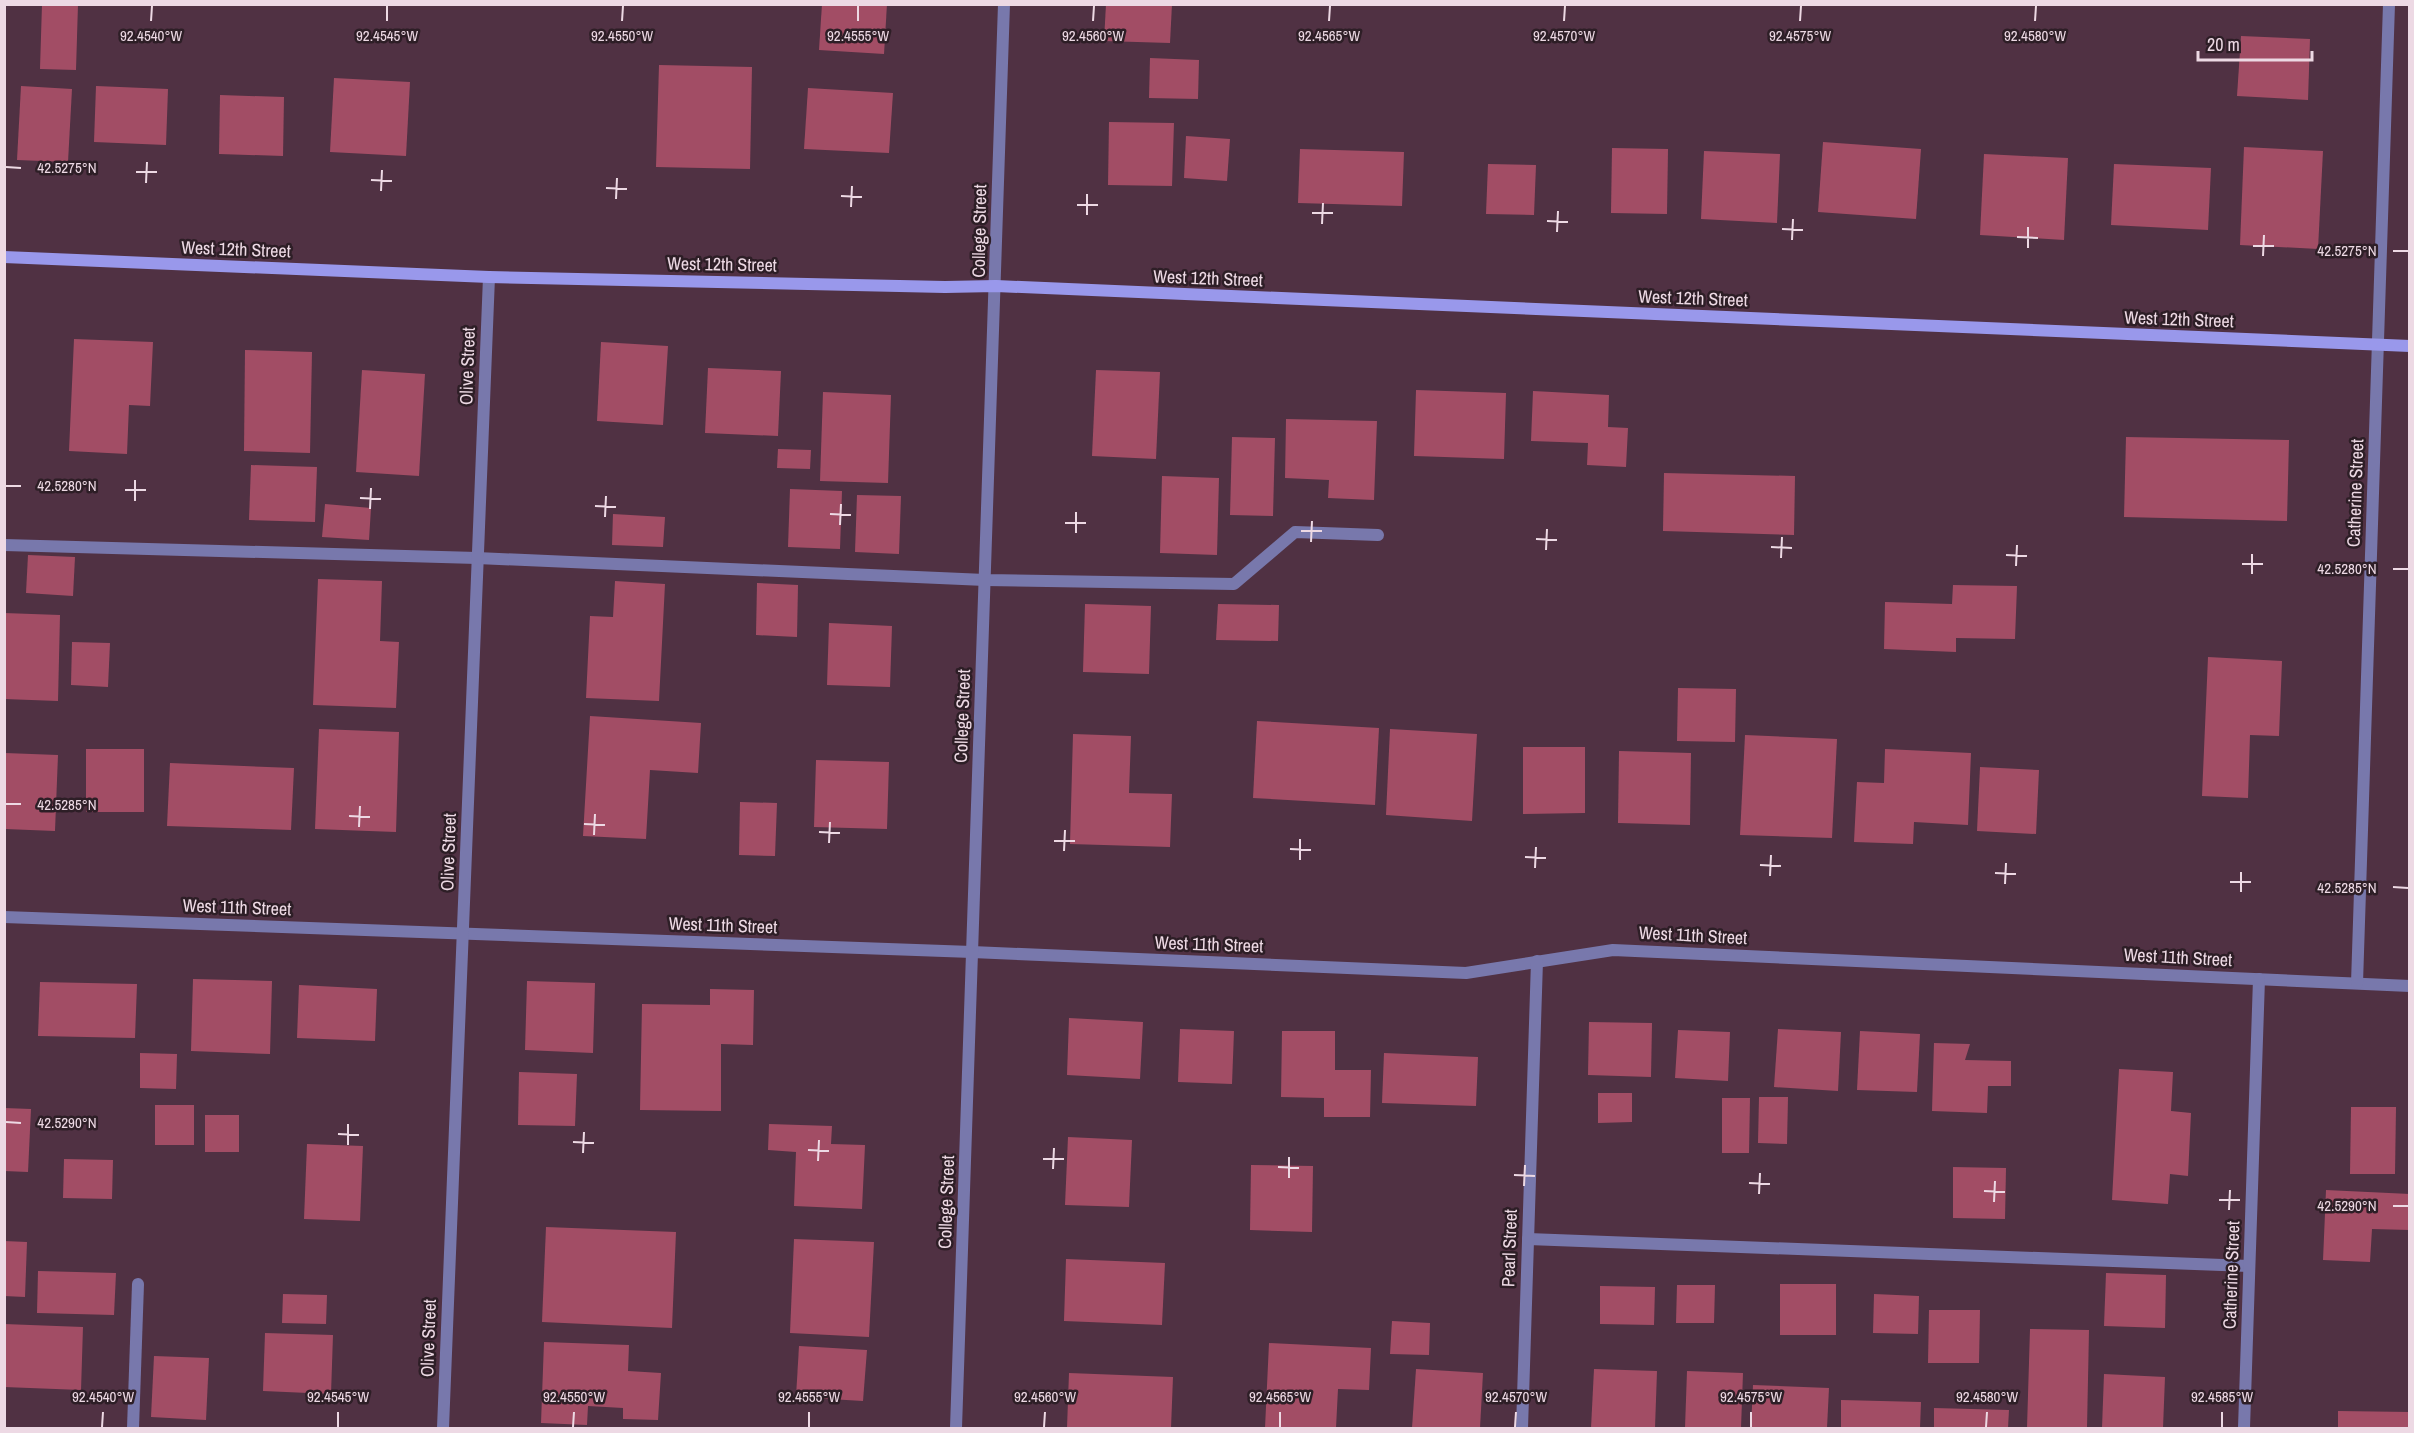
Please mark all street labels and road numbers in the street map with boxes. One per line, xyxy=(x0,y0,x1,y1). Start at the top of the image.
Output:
street label: College Street xyxy=(966,184,992,278)
street label: West 12th Street xyxy=(181,235,291,263)
street label: West 12th Street xyxy=(667,251,777,277)
street label: West 12th Street xyxy=(1153,264,1263,292)
street label: West 12th Street xyxy=(1638,284,1748,312)
street label: West 12th Street xyxy=(2124,305,2234,333)
street label: Olive Street xyxy=(453,327,481,405)
street label: Catherine Street xyxy=(2341,438,2369,548)
street label: College Street xyxy=(948,669,976,763)
street label: Olive Street xyxy=(434,813,462,891)
street label: West 11th Street xyxy=(182,893,292,921)
street label: West 11th Street xyxy=(668,911,778,939)
street label: West 11th Street xyxy=(1638,920,1748,950)
street label: West 11th Street xyxy=(1154,930,1264,958)
street label: West 11th Street xyxy=(2123,942,2233,972)
street label: College Street xyxy=(932,1155,960,1249)
street label: Pearl Street xyxy=(1495,1209,1523,1287)
street label: Catherine Street xyxy=(2217,1220,2245,1330)
street label: Olive Street xyxy=(414,1299,442,1377)

